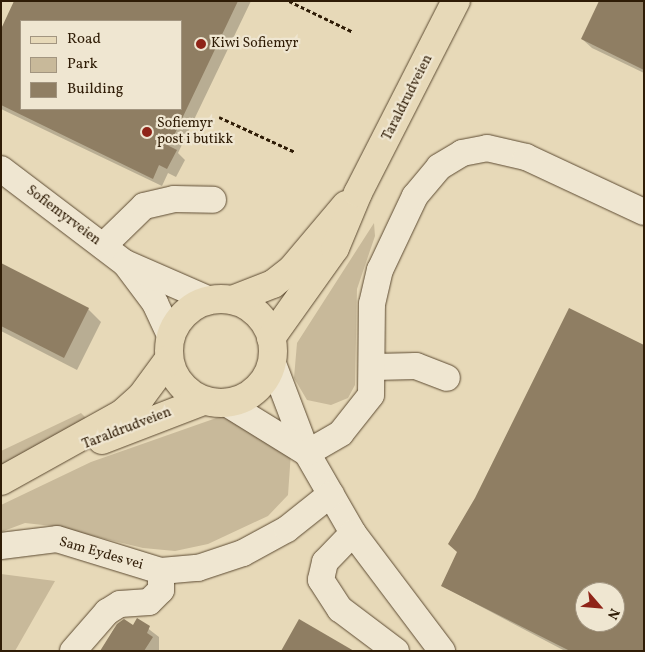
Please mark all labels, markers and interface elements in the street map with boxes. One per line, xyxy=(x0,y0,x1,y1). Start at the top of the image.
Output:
legend xyxy=(20,20,182,110)
text: Road xyxy=(67,29,101,50)
place label: Kiwi Sofiemyr xyxy=(211,36,298,52)
marker: Kiwi Sofiemyr xyxy=(195,38,207,50)
street label: Taraldrudveien xyxy=(379,52,437,144)
text: Park xyxy=(67,54,98,75)
text: Building xyxy=(67,79,123,100)
place label: Sofiemyr post i butikk xyxy=(157,116,233,148)
marker: Sofiemyr post i butikk xyxy=(141,126,153,138)
street label: Sofiemyrveien xyxy=(22,183,104,249)
street label: Taraldrudveien xyxy=(80,404,174,454)
street label: Sam Eydes vei xyxy=(57,534,145,574)
north arrow xyxy=(575,582,625,632)
text: N xyxy=(602,605,624,622)

